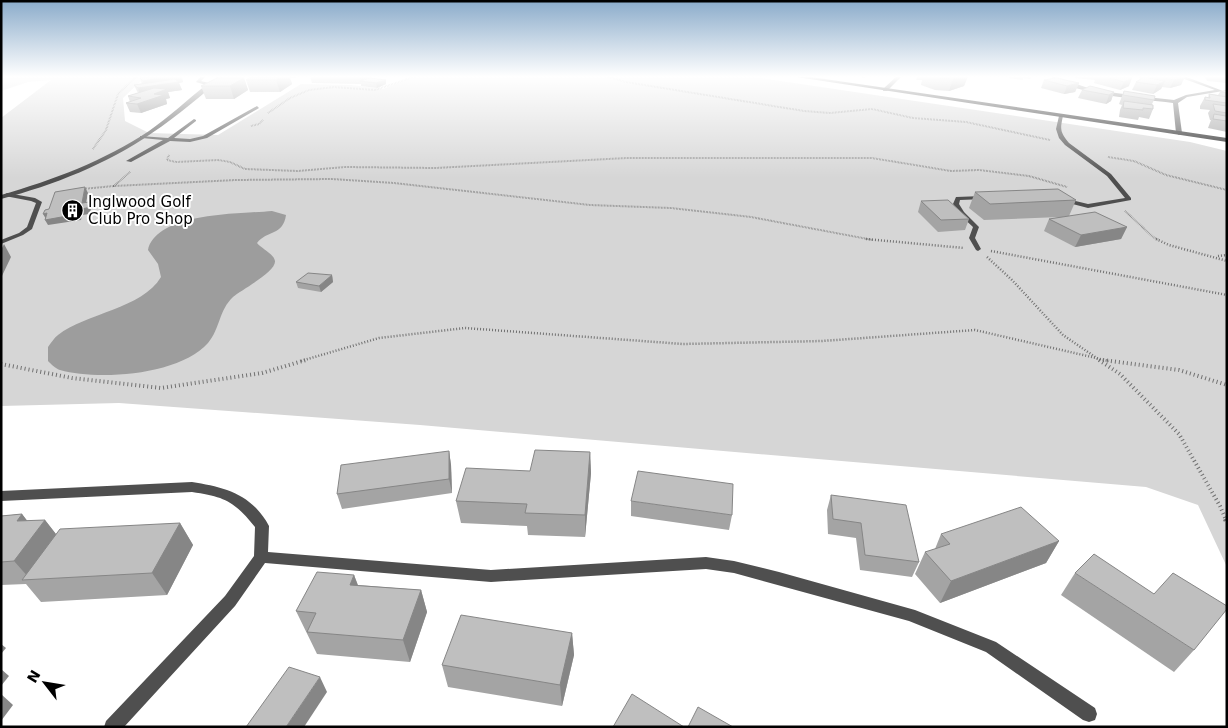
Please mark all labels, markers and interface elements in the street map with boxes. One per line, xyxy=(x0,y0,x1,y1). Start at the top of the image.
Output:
place label: Inglwood Golf Club Pro Shop xyxy=(88,193,193,228)
building icon: Inglwood Golf Club Pro Shop xyxy=(60,199,84,223)
north arrow xyxy=(20,658,70,708)
text: N xyxy=(24,667,44,685)

